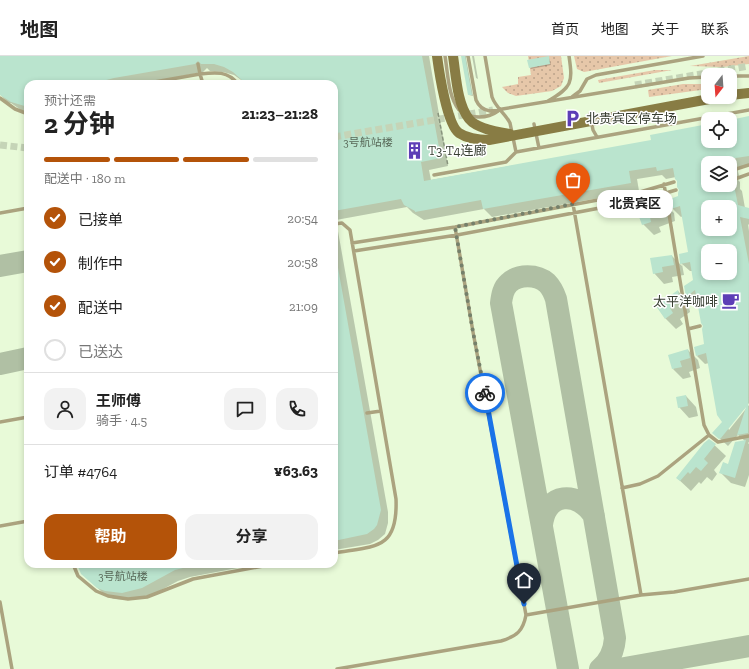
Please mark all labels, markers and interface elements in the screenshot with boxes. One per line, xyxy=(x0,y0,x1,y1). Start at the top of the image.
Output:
text: 地图 xyxy=(20,18,58,41)
text: 首页 xyxy=(551,21,579,38)
text: 地图 xyxy=(601,21,629,38)
text: 关于 xyxy=(651,21,679,38)
text: 联系 xyxy=(701,21,729,38)
north arrow xyxy=(701,68,737,104)
map controls xyxy=(701,68,737,280)
text: 预计还需 xyxy=(44,93,96,108)
text: 21:23–21:28 xyxy=(241,105,318,123)
text: 2 分钟 xyxy=(44,108,115,140)
parking icon: 北贵宾区停车场 xyxy=(563,108,583,128)
place label: 北贵宾区停车场 xyxy=(586,111,677,126)
button: locate xyxy=(701,112,737,148)
house number: 3号航站楼 xyxy=(343,136,393,149)
building icon: T3-T4连廊 xyxy=(405,140,425,160)
place label: T3-T4连廊 xyxy=(428,143,486,158)
button: layers xyxy=(701,156,737,192)
pin xyxy=(556,163,590,204)
icon: bag xyxy=(562,169,584,191)
text: 配送中 · 180 m xyxy=(44,171,125,186)
callout: 北贵宾区 xyxy=(597,190,673,218)
text: 北贵宾区 xyxy=(609,196,661,211)
button: + xyxy=(701,200,737,236)
icon: check xyxy=(44,207,66,229)
text: 已接单 xyxy=(78,211,123,229)
text: 20:54 xyxy=(287,211,318,226)
button: − xyxy=(701,244,737,280)
icon: check xyxy=(44,251,66,273)
text: 制作中 xyxy=(78,255,123,273)
text: 20:58 xyxy=(287,255,318,270)
cafe icon: 太平洋咖啡 xyxy=(721,291,741,311)
place label: 太平洋咖啡 xyxy=(653,294,718,309)
icon: check xyxy=(44,295,66,317)
text: 配送中 xyxy=(78,299,123,317)
text: 21:09 xyxy=(289,299,318,314)
text: 已送达 xyxy=(78,343,123,361)
courier xyxy=(465,373,505,413)
icon: bike xyxy=(474,382,496,404)
button: person xyxy=(44,388,86,430)
button: chat xyxy=(224,388,266,430)
button: phone xyxy=(276,388,318,430)
text: 王师傅 xyxy=(96,392,141,410)
text: 骑手 · 4.5 xyxy=(96,413,147,428)
text: ¥63.63 xyxy=(274,462,318,480)
text: 订单 #4764 xyxy=(44,463,117,481)
button: 帮助 xyxy=(44,514,177,560)
button: 分享 xyxy=(185,514,318,560)
pin xyxy=(507,563,541,604)
icon: home xyxy=(513,569,535,591)
house number: 3号航站楼 xyxy=(98,570,148,583)

